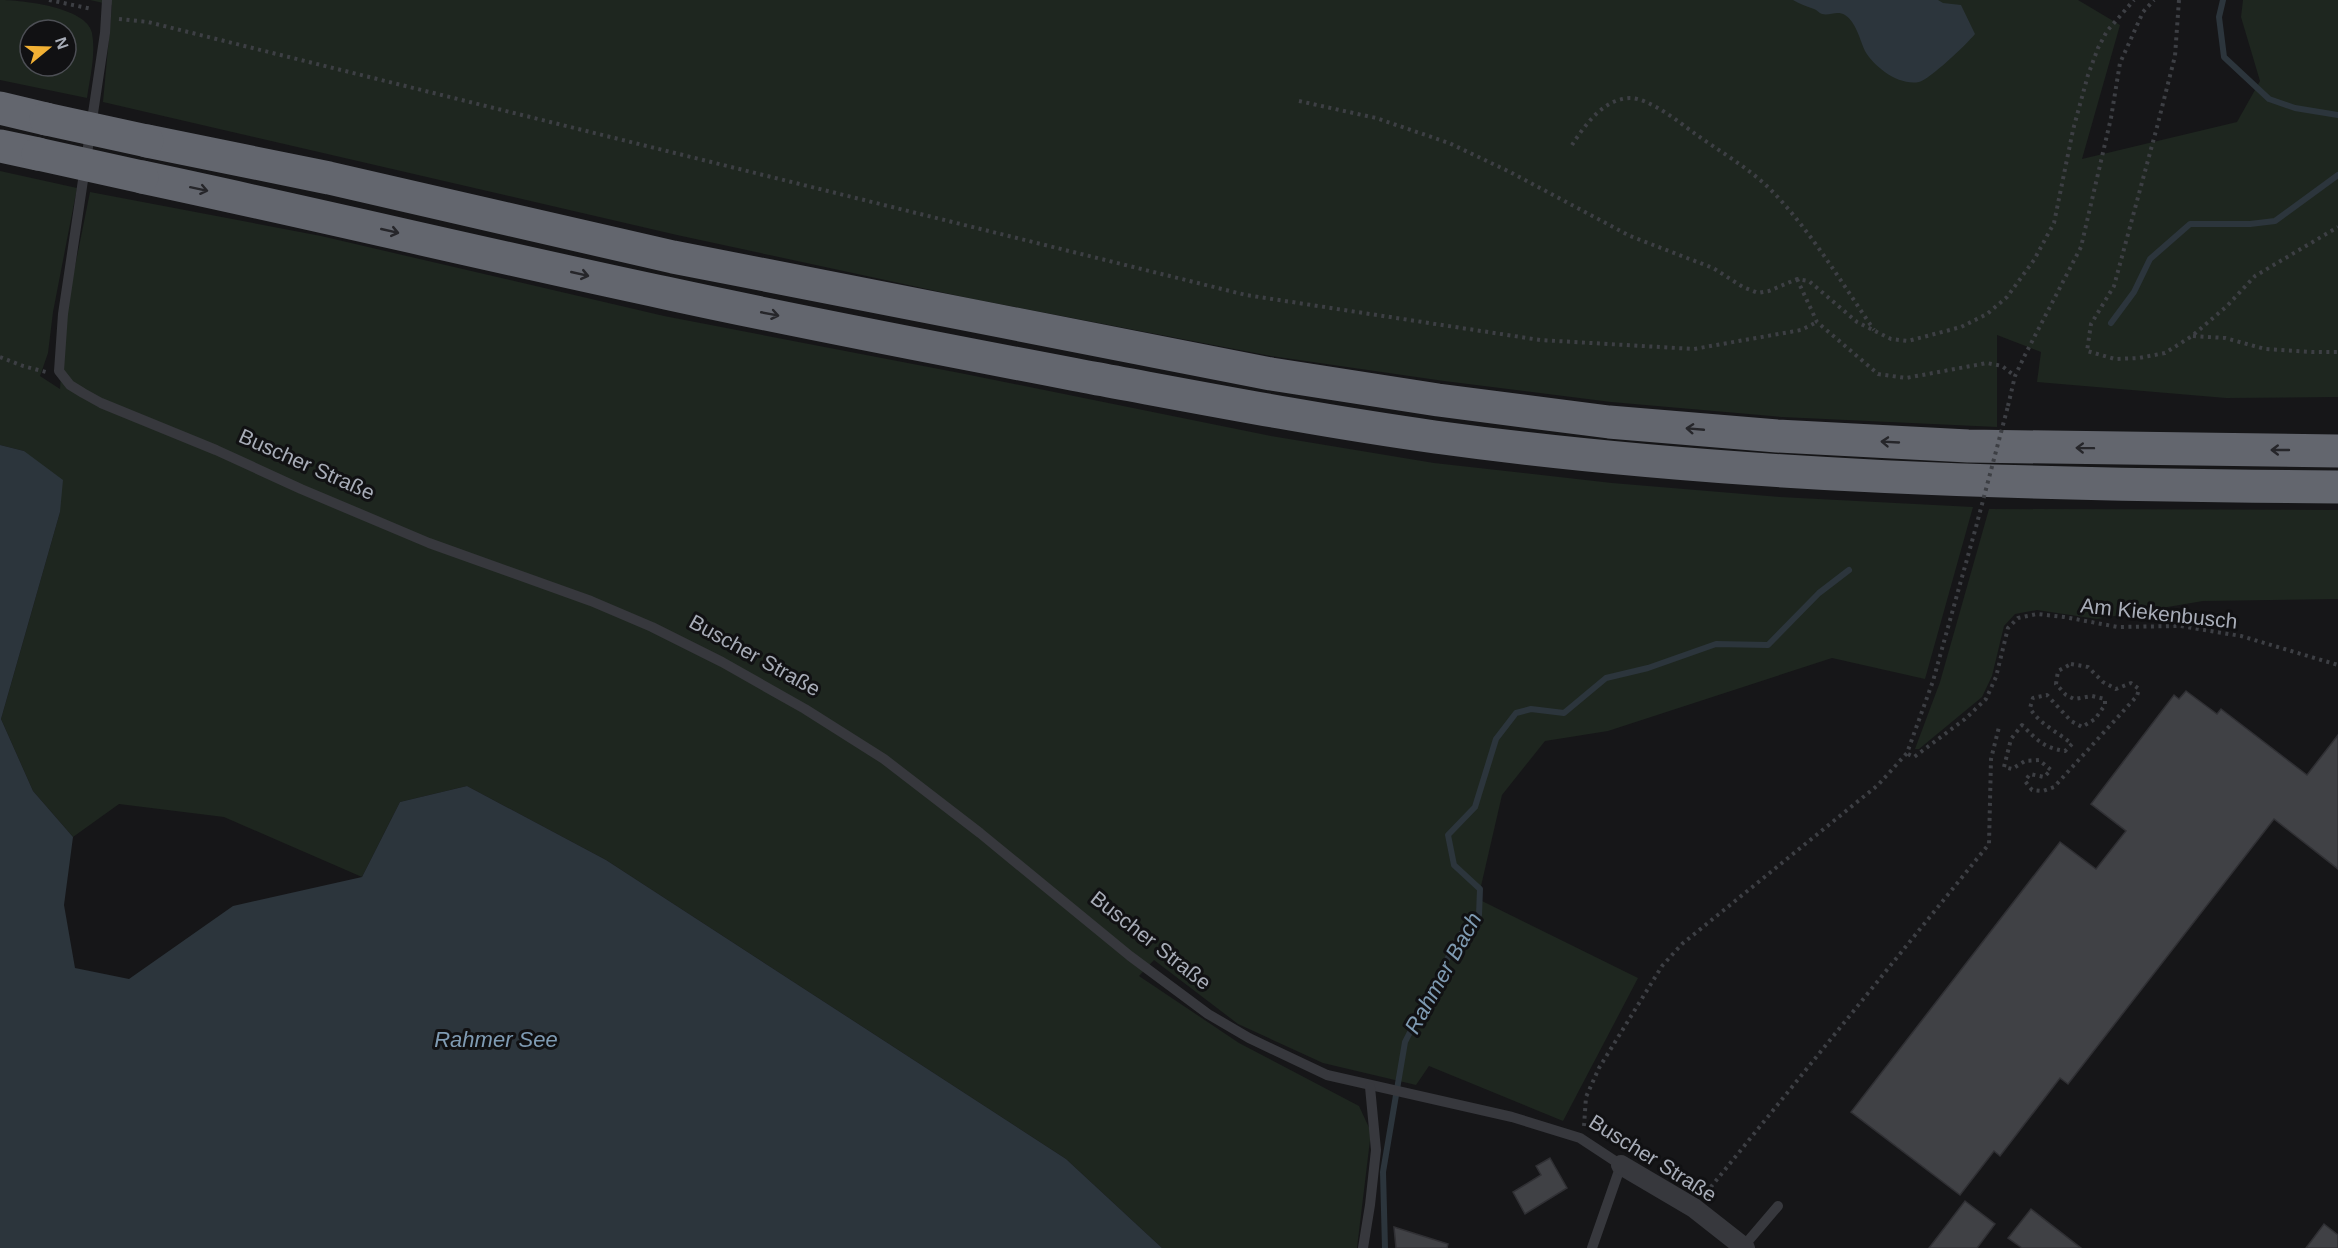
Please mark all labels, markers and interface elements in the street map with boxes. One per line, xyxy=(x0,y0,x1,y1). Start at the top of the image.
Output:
north arrow xyxy=(18,18,78,78)
text: N xyxy=(52,35,72,52)
one-way arrow xyxy=(189,184,208,195)
one-way arrow xyxy=(380,225,399,237)
one-way arrow xyxy=(570,269,589,280)
one-way arrow xyxy=(760,309,780,320)
one-way arrow xyxy=(1686,423,1706,434)
street label: Buscher Straße xyxy=(236,424,378,504)
one-way arrow xyxy=(1880,436,1900,447)
one-way arrow xyxy=(2075,442,2095,454)
one-way arrow xyxy=(2270,444,2290,456)
street label: Am Kiekenbusch xyxy=(2079,593,2239,633)
street label: Buscher Straße xyxy=(686,610,824,700)
street label: Buscher Straße xyxy=(1086,886,1216,994)
water label: Rahmer Bach xyxy=(1399,908,1487,1038)
water label: Rahmer See xyxy=(434,1027,558,1052)
street label: Buscher Straße xyxy=(1585,1110,1721,1206)

